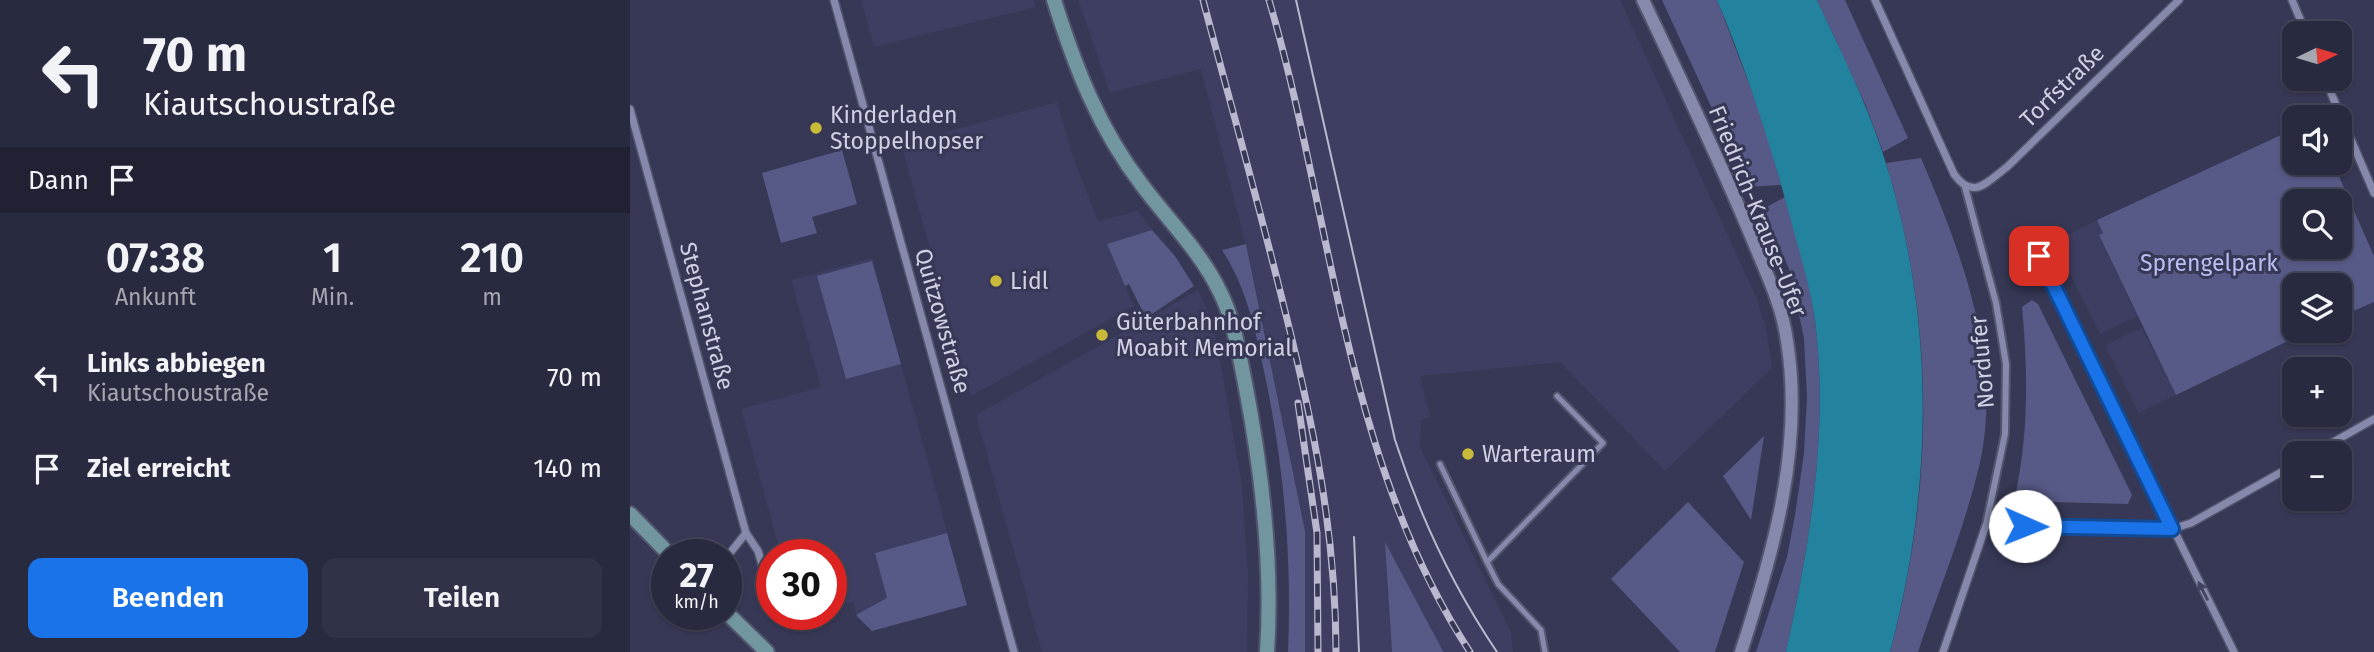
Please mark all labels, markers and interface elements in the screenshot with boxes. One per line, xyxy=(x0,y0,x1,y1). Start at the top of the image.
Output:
north arrow xyxy=(2282,21,2352,91)
map controls xyxy=(2282,21,2352,511)
text: 70 m xyxy=(143,25,247,84)
icon: left xyxy=(28,28,119,119)
street label: Torfstraße xyxy=(2014,39,2110,133)
text: Kiautschoustraße xyxy=(143,85,396,123)
place label: Kinderladen Stoppelhopser xyxy=(830,101,983,155)
street label: Friedrich-Krause-Ufer xyxy=(1703,101,1813,321)
button: sound xyxy=(2282,105,2352,175)
marker: Kinderladen Stoppelhopser xyxy=(808,120,824,136)
icon: arrive xyxy=(103,161,141,199)
text: Dann xyxy=(28,165,89,196)
button: search xyxy=(2282,189,2352,259)
pin xyxy=(2009,226,2069,286)
text: 07:38 xyxy=(106,233,205,283)
text: 1 xyxy=(323,233,342,283)
text: 210 xyxy=(460,233,524,283)
icon: arrive xyxy=(2020,237,2058,275)
street label: Stephanstraße xyxy=(674,239,740,393)
street label: Quitzowstraße xyxy=(909,245,977,397)
park label: Sprengelpark xyxy=(2140,249,2278,277)
place label: Lidl xyxy=(1010,267,1049,295)
marker: Lidl xyxy=(988,273,1004,289)
button: layers xyxy=(2282,273,2352,343)
text: Ankunft xyxy=(115,283,196,311)
text: Min. xyxy=(311,283,354,311)
text: m xyxy=(482,283,502,311)
place label: Güterbahnhof Moabit Memorial xyxy=(1116,308,1292,362)
street label: Nordufer xyxy=(1964,314,2000,410)
marker: Güterbahnhof Moabit Memorial xyxy=(1094,327,1110,343)
text: Links abbiegen xyxy=(87,348,266,379)
button: + xyxy=(2282,357,2352,427)
icon: left xyxy=(28,359,66,397)
text: 70 m xyxy=(547,362,602,393)
text: Kiautschoustraße xyxy=(87,379,269,407)
place label: Warteraum xyxy=(1482,440,1596,468)
button: − xyxy=(2282,441,2352,511)
marker: Warteraum xyxy=(1460,446,1476,462)
icon: arrive xyxy=(28,450,66,488)
text: Ziel erreicht xyxy=(87,453,230,484)
text: 140 m xyxy=(533,453,602,484)
position arrow xyxy=(1988,489,2062,563)
speed limit sign: 30 xyxy=(756,539,847,630)
text: 27 xyxy=(679,554,714,596)
button: Beenden xyxy=(28,558,308,638)
button: Teilen xyxy=(322,558,602,638)
one-way arrow xyxy=(2198,581,2209,601)
text: km/h xyxy=(674,591,719,613)

